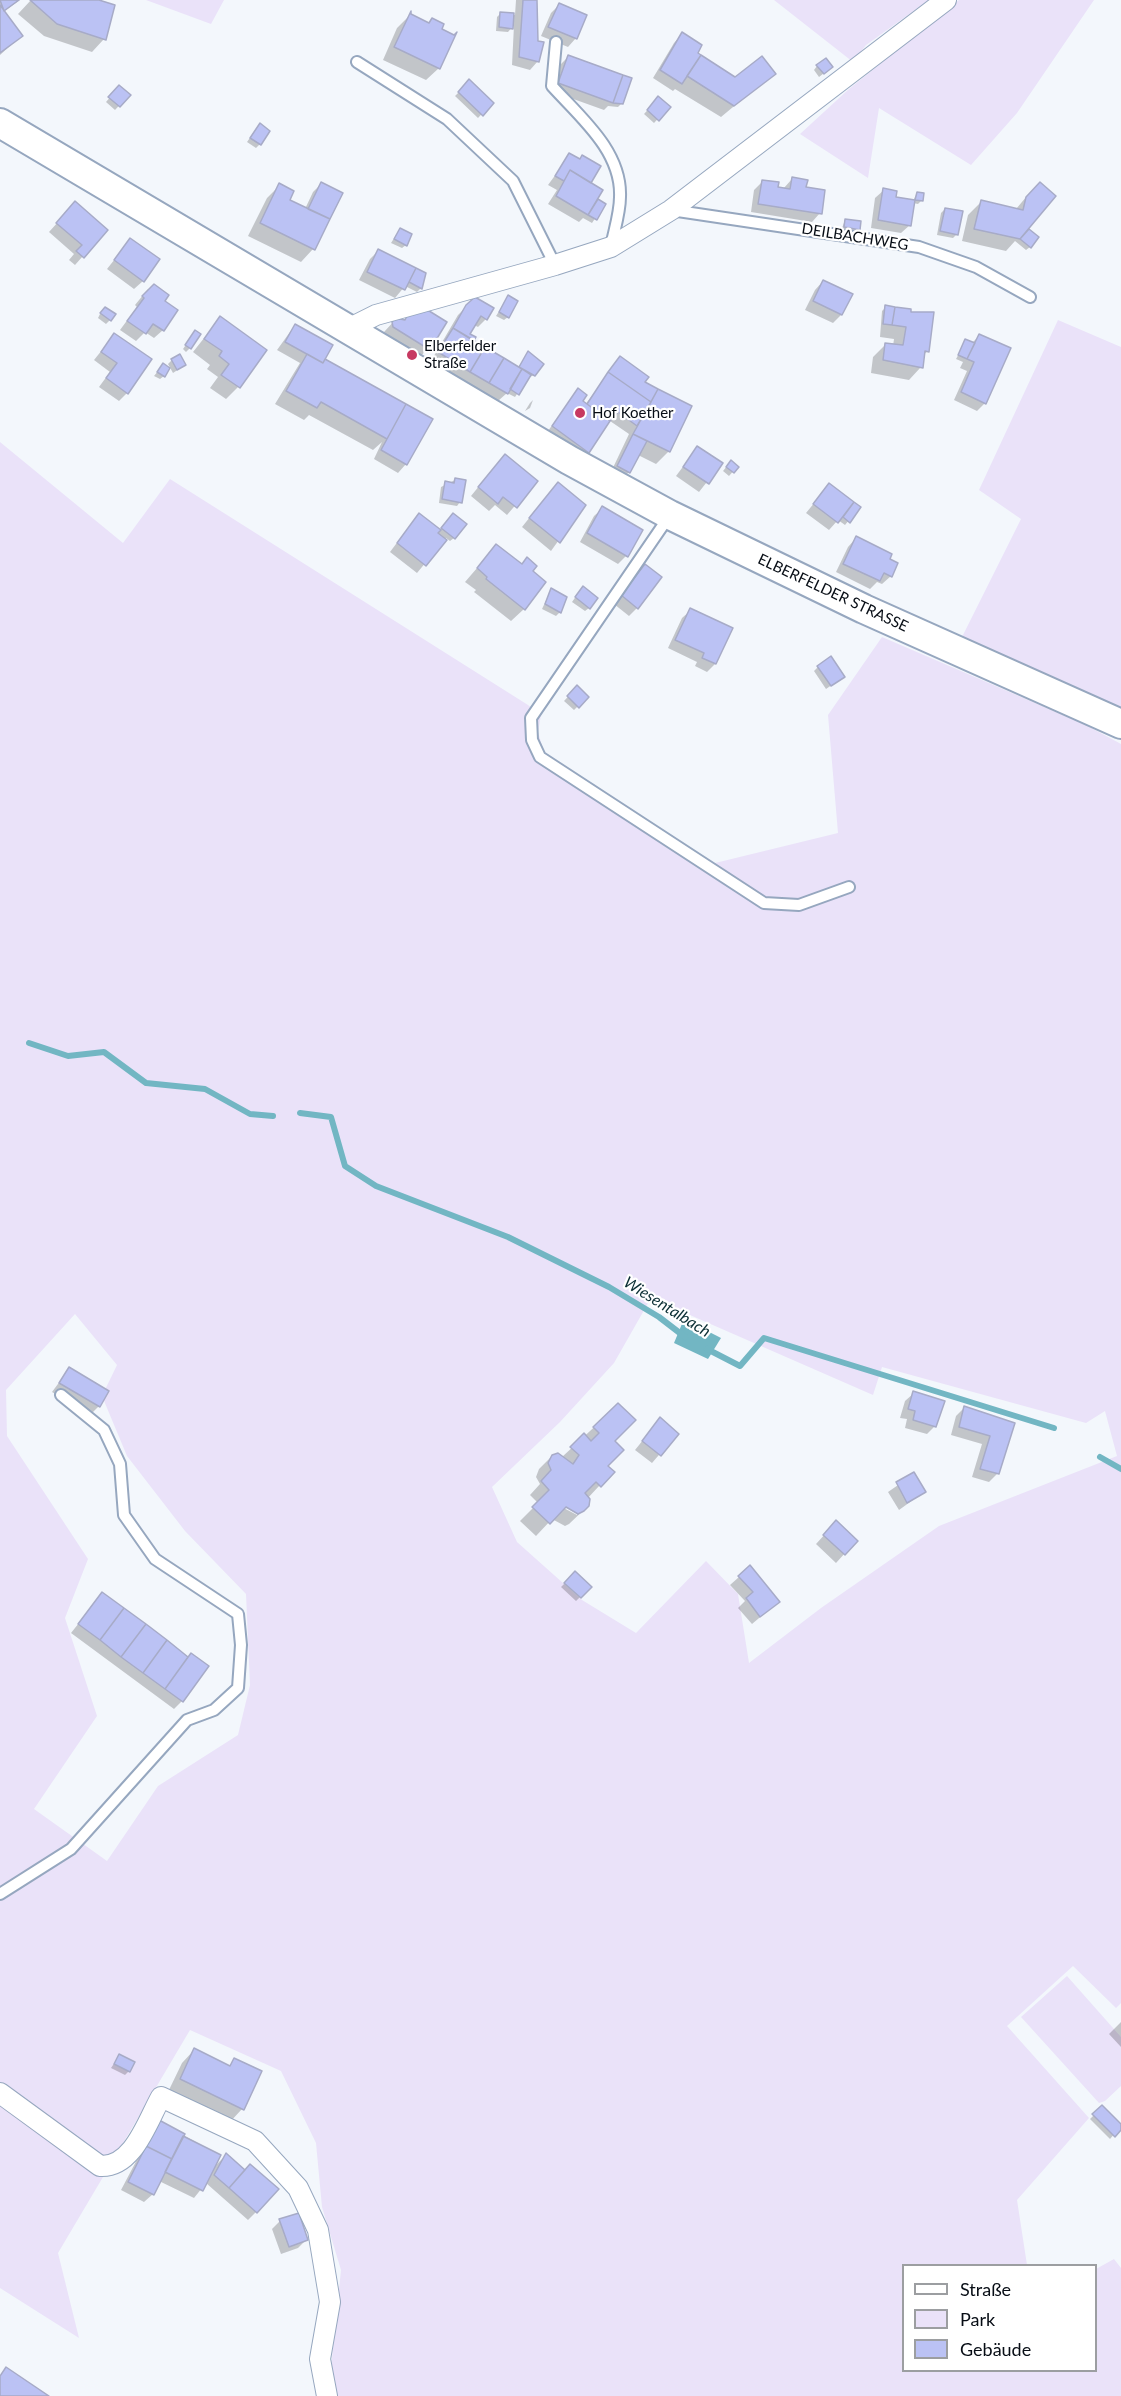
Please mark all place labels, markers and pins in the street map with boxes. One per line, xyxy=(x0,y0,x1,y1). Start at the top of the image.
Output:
place label: Elberfelder Straße xyxy=(424,337,496,372)
marker: Elberfelder Straße xyxy=(405,348,419,362)
place label: Hof Koether xyxy=(592,404,674,422)
marker: Hof Koether xyxy=(573,406,587,420)

